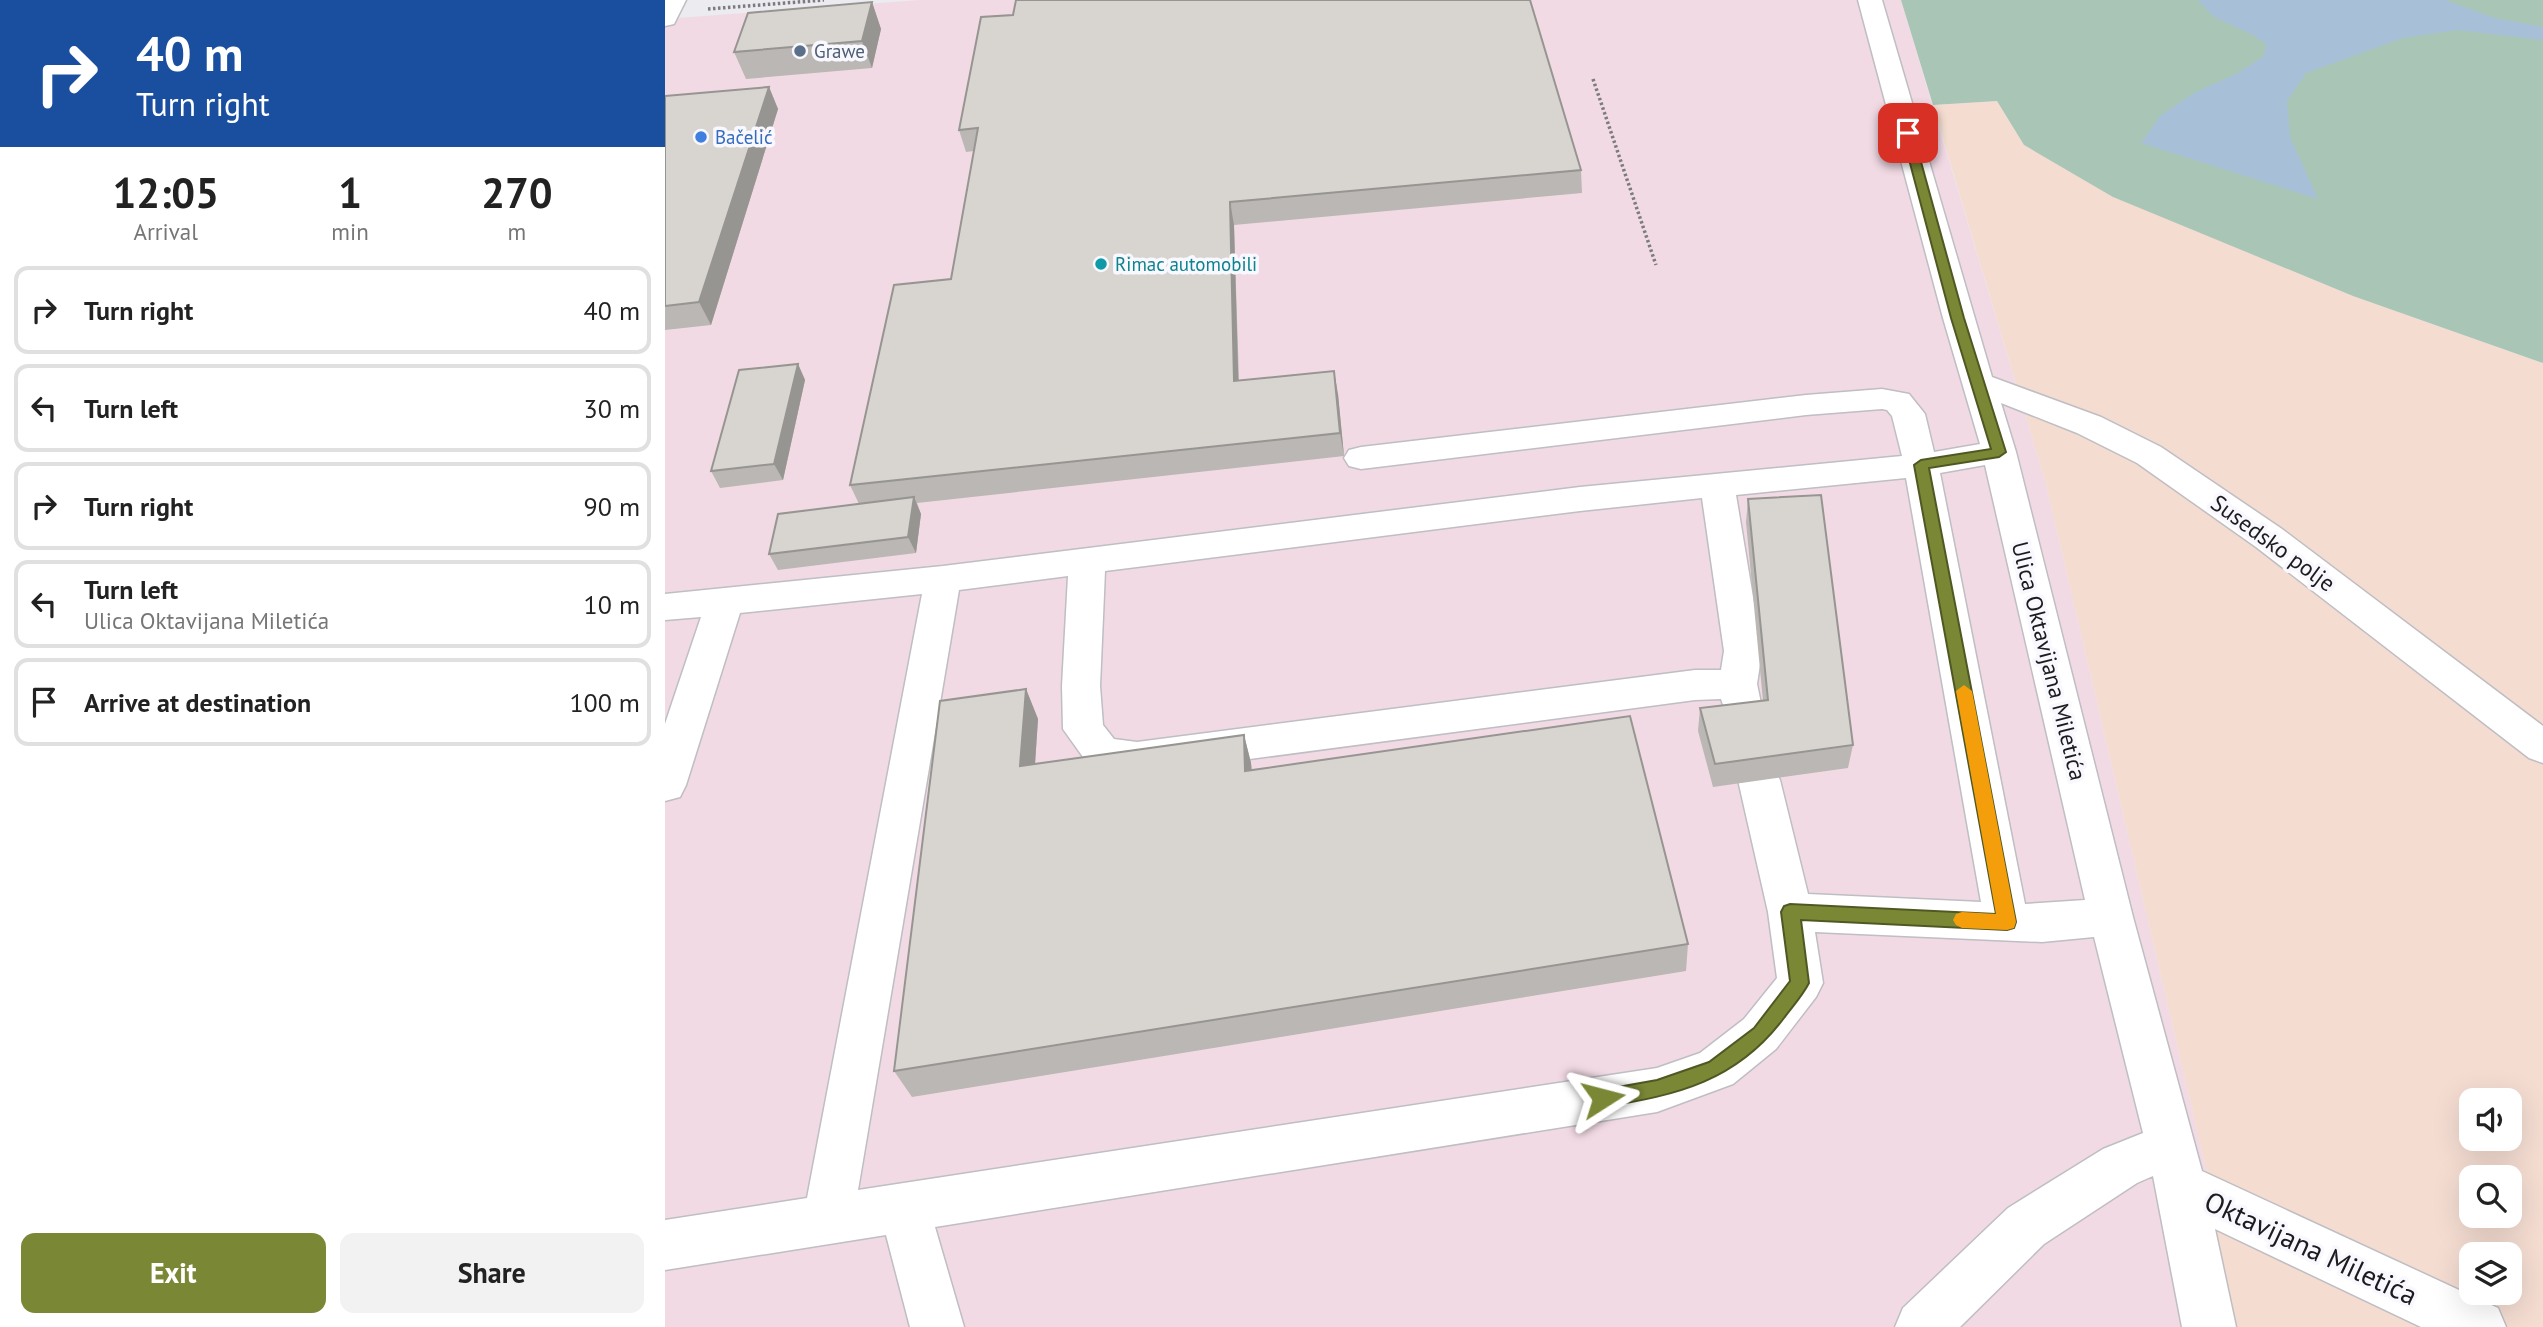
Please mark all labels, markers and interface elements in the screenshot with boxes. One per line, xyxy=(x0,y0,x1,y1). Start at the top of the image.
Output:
text: 40 m xyxy=(136,21,243,85)
icon: right xyxy=(21,28,112,119)
place label: Grawe xyxy=(814,39,865,63)
marker: Grawe xyxy=(792,43,808,59)
text: Turn right xyxy=(136,83,270,125)
pin xyxy=(1878,103,1938,163)
icon: arrive xyxy=(1889,114,1927,152)
place label: Bačelić xyxy=(715,125,773,149)
marker: Bačelić xyxy=(693,129,709,145)
text: 12:05 xyxy=(112,165,219,220)
text: 1 xyxy=(338,165,362,220)
text: 270 xyxy=(481,165,553,220)
text: Arrival xyxy=(133,217,198,246)
text: min xyxy=(331,217,369,246)
text: m xyxy=(508,217,526,246)
place label: Rimac automobili xyxy=(1115,252,1257,276)
marker: Rimac automobili xyxy=(1093,256,1109,272)
icon: right xyxy=(25,291,63,329)
text: Turn right xyxy=(84,294,193,327)
text: 40 m xyxy=(584,294,640,327)
icon: left xyxy=(25,389,63,427)
text: Turn left xyxy=(84,392,178,425)
text: 30 m xyxy=(584,392,640,425)
icon: right xyxy=(25,487,63,525)
street label: Susedsko polje xyxy=(2205,488,2341,597)
text: Turn right xyxy=(84,490,193,523)
text: 90 m xyxy=(584,490,640,523)
street label: Ulica Oktavijana Miletića xyxy=(2006,538,2093,783)
text: Turn left xyxy=(84,573,178,606)
icon: left xyxy=(25,585,63,623)
text: 10 m xyxy=(584,588,640,621)
text: Ulica Oktavijana Miletića xyxy=(84,606,329,635)
icon: arrive xyxy=(25,683,63,721)
text: Arrive at destination xyxy=(84,686,311,719)
text: 100 m xyxy=(569,686,640,719)
position arrow xyxy=(1566,1061,1640,1135)
map controls xyxy=(2459,1088,2522,1305)
button: sound xyxy=(2459,1088,2522,1151)
button: search xyxy=(2459,1165,2522,1228)
street label: Oktavijana Miletića xyxy=(2199,1182,2424,1313)
button: Exit xyxy=(21,1233,326,1313)
button: Share xyxy=(340,1233,644,1313)
button: layers xyxy=(2459,1242,2522,1305)

